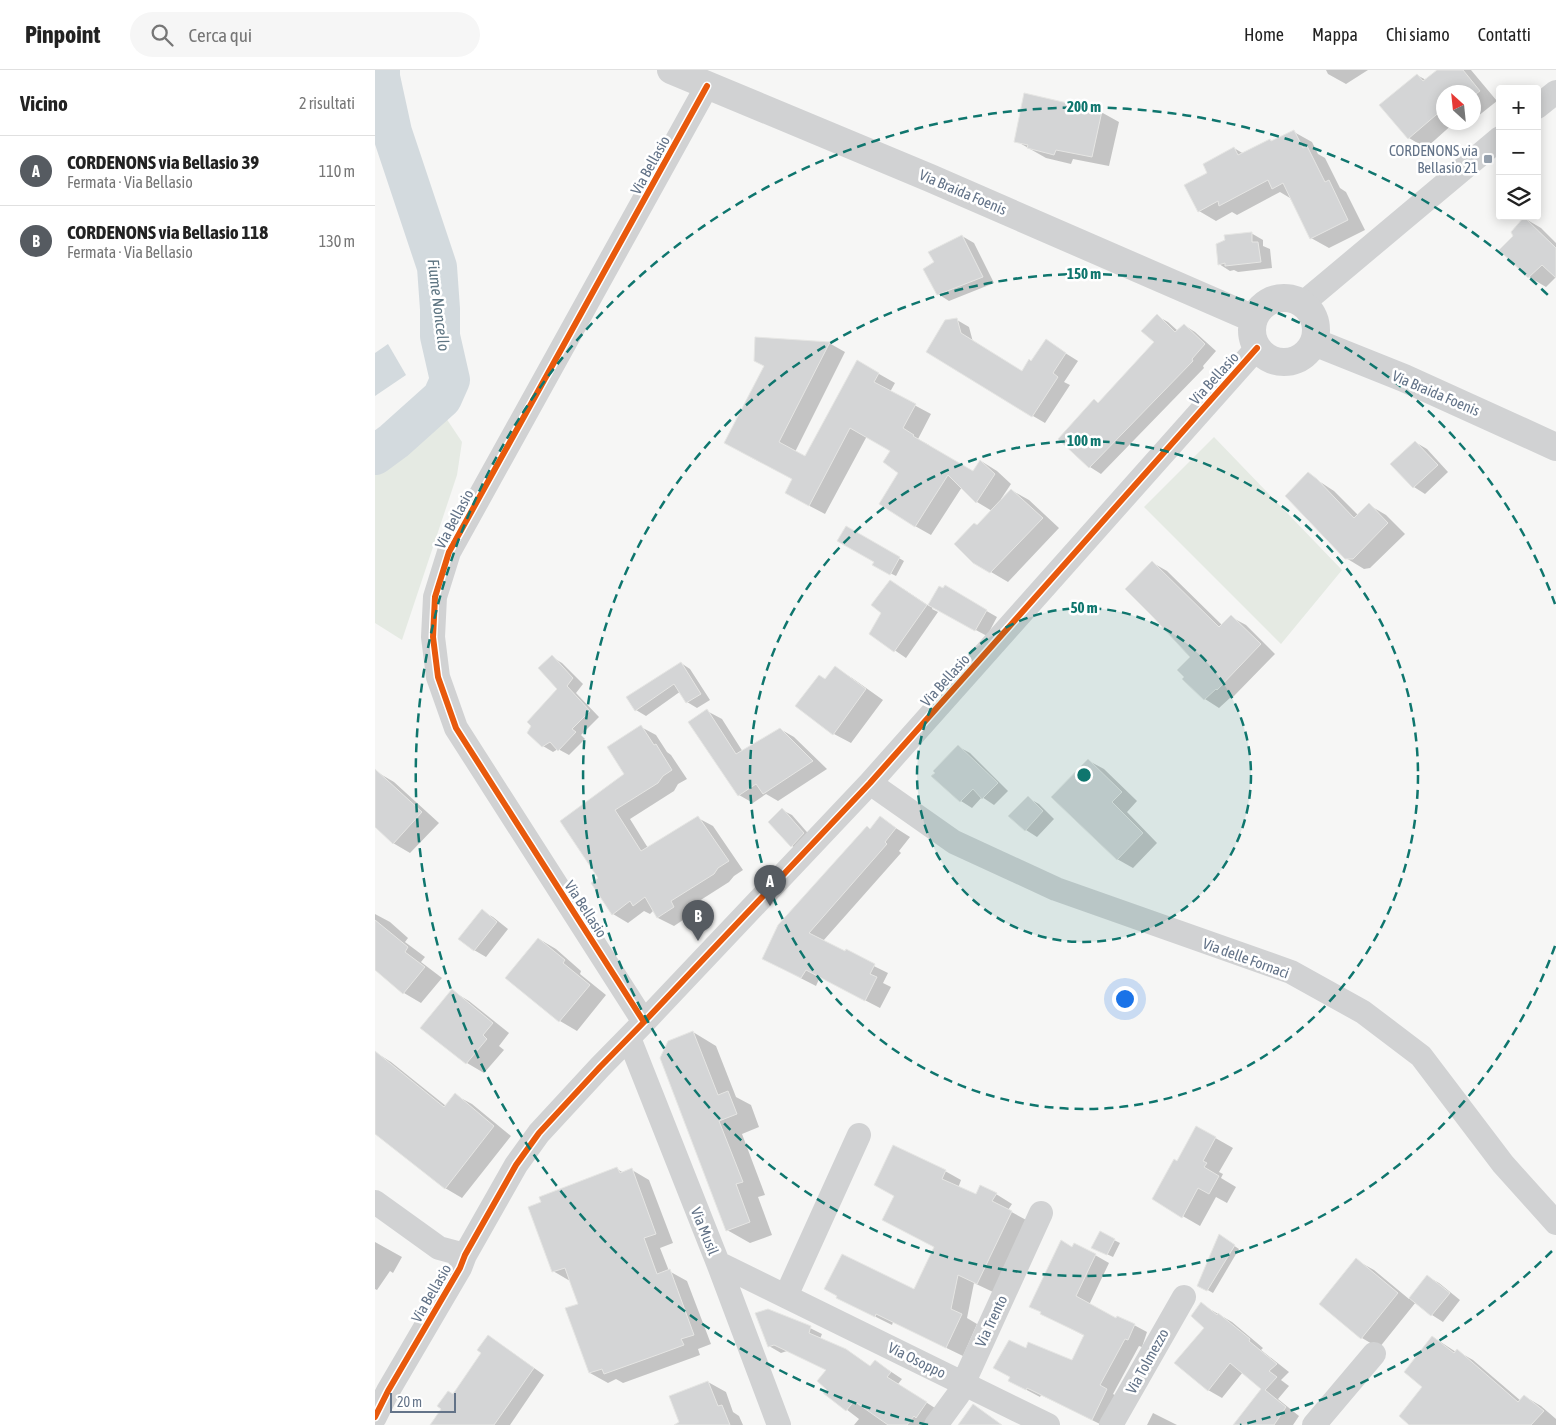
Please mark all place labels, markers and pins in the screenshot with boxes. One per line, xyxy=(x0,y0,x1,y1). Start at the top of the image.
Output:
place label: CORDENONS via Bellasio 21 xyxy=(1389,142,1478,176)
marker: CORDENONS via Bellasio 21 xyxy=(1482,153,1494,165)
centre of rings xyxy=(1075,766,1093,784)
pin: A xyxy=(754,865,786,906)
pin: B xyxy=(682,900,714,941)

